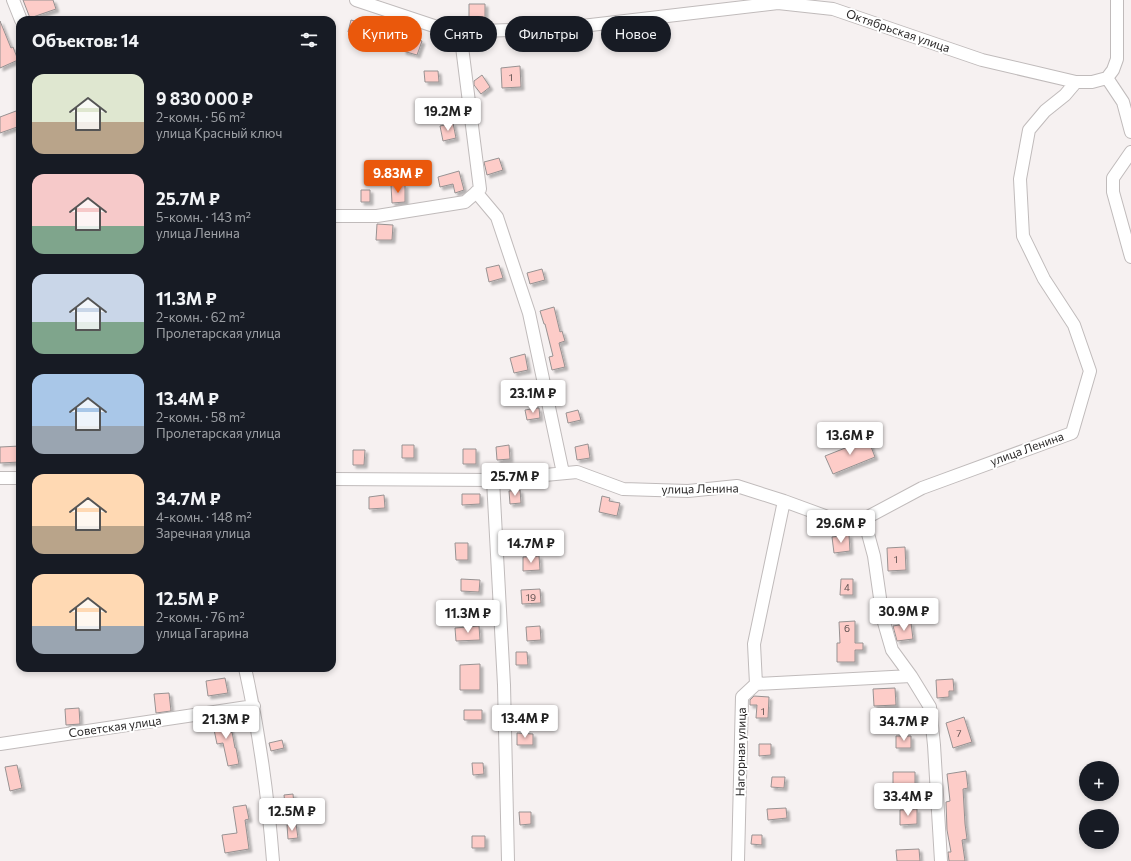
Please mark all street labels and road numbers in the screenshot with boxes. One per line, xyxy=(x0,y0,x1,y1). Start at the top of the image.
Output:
street label: Октябрьская улица xyxy=(845,6,952,54)
street label: улица Ленина xyxy=(988,428,1065,468)
street label: улица Ленина xyxy=(661,480,739,496)
street label: Нагорная улица xyxy=(732,707,748,797)
street label: Советская улица xyxy=(68,713,162,739)

